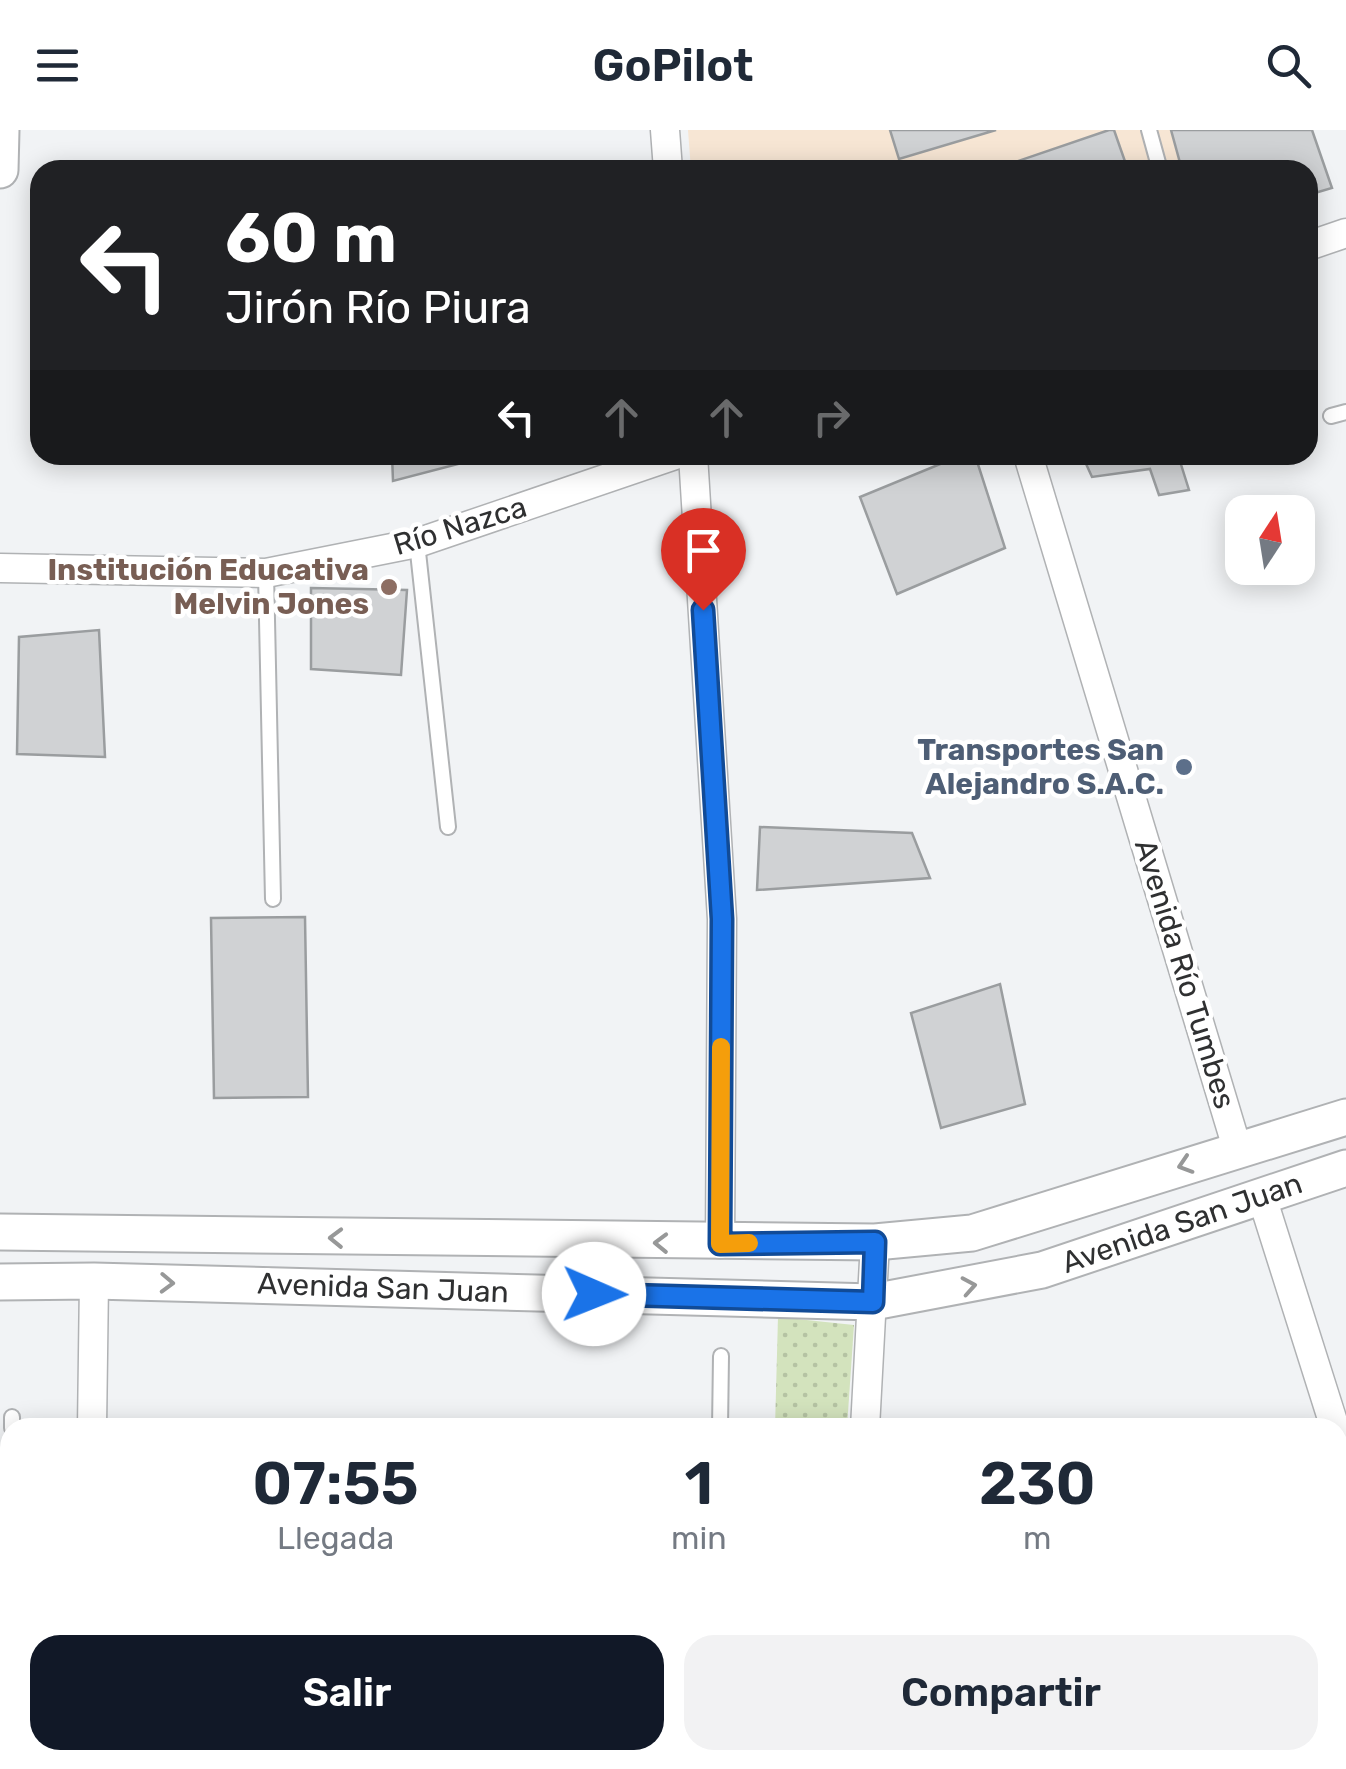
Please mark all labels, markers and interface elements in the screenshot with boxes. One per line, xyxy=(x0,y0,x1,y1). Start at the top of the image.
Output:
icon: menu xyxy=(30,38,85,93)
icon: search xyxy=(1261,38,1316,93)
text: GoPilot xyxy=(593,39,753,92)
text: 60 m xyxy=(225,197,397,280)
icon: left xyxy=(60,200,190,330)
text: Jirón Río Piura xyxy=(225,281,531,334)
icon: left xyxy=(489,390,544,445)
icon: ahead xyxy=(594,390,649,445)
icon: ahead xyxy=(699,390,754,445)
icon: right xyxy=(804,390,859,445)
street label: Río Nazca xyxy=(389,489,531,563)
north arrow xyxy=(1225,495,1315,585)
map controls xyxy=(1225,495,1315,585)
pin xyxy=(661,508,746,611)
icon: arrive xyxy=(676,523,731,578)
place label: Institución Educativa Melvin Jones xyxy=(47,552,369,622)
marker: Institución Educativa Melvin Jones xyxy=(378,576,400,598)
place label: Transportes San Alejandro S.A.C. xyxy=(917,732,1164,802)
marker: Transportes San Alejandro S.A.C. xyxy=(1173,756,1195,778)
street label: Avenida Río Tumbes xyxy=(1127,835,1243,1113)
one-way arrow xyxy=(1178,1153,1195,1174)
street label: Avenida San Juan xyxy=(1057,1165,1307,1281)
one-way arrow xyxy=(328,1227,344,1248)
one-way arrow xyxy=(653,1232,668,1254)
position arrow xyxy=(542,1242,646,1346)
street label: Avenida San Juan xyxy=(257,1266,509,1310)
one-way arrow xyxy=(160,1272,176,1293)
one-way arrow xyxy=(960,1277,977,1298)
text: 07:55 xyxy=(252,1448,419,1519)
text: 1 xyxy=(684,1448,713,1519)
text: 230 xyxy=(979,1448,1096,1519)
text: Llegada xyxy=(277,1519,394,1557)
text: min xyxy=(671,1519,727,1557)
text: m xyxy=(1023,1519,1052,1557)
button: Salir xyxy=(30,1635,664,1750)
button: Compartir xyxy=(684,1635,1318,1750)

